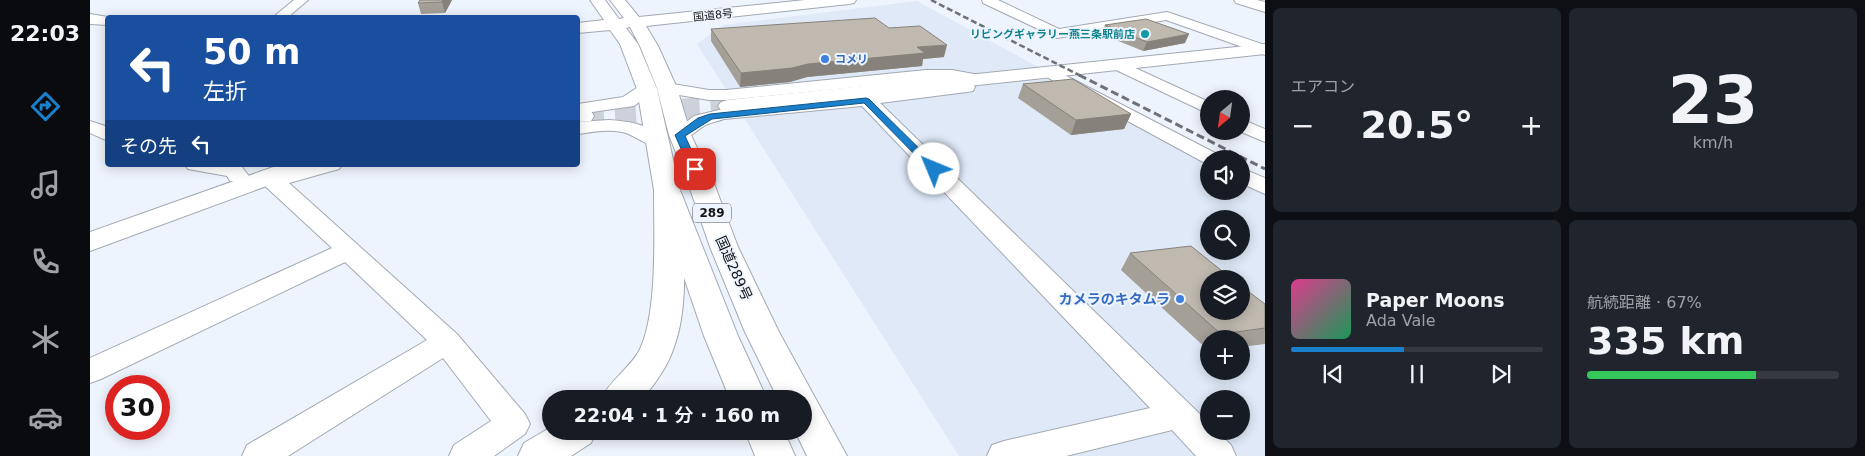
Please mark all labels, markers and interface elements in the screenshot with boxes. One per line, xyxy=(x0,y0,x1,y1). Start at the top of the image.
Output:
street label: 国道8号 xyxy=(692,7,734,24)
text: 22:03 xyxy=(10,21,80,46)
place label: リビングギャラリー燕三条駅前店 xyxy=(970,28,1135,41)
marker: リビングギャラリー燕三条駅前店 xyxy=(1139,28,1151,40)
text: 50 m xyxy=(203,32,300,72)
icon: left xyxy=(120,35,185,100)
marker: コメリ xyxy=(819,53,831,65)
place label: コメリ xyxy=(835,53,868,66)
text: 23 xyxy=(1668,63,1758,138)
text: エアコン xyxy=(1291,77,1355,96)
text: 左折 xyxy=(203,79,247,104)
icon: directions xyxy=(28,89,63,124)
north arrow xyxy=(1200,90,1250,140)
map controls xyxy=(1200,90,1250,440)
text: 20.5° xyxy=(1361,103,1473,147)
text: − xyxy=(1291,109,1314,142)
text: + xyxy=(1520,109,1543,142)
icon: left xyxy=(187,130,215,158)
text: km/h xyxy=(1693,133,1733,152)
text: その先 xyxy=(120,135,177,157)
position arrow xyxy=(907,142,959,194)
pin xyxy=(674,148,716,190)
button: sound xyxy=(1200,150,1250,200)
icon: arrive xyxy=(681,155,709,183)
icon: music xyxy=(28,167,63,202)
road number: 289 xyxy=(693,204,731,222)
button: search xyxy=(1200,210,1250,260)
street label: 国道289号 xyxy=(713,233,755,303)
icon: phone xyxy=(28,244,63,279)
button: layers xyxy=(1200,270,1250,320)
text: Paper Moons xyxy=(1366,289,1505,311)
place label: カメラのキタムラ xyxy=(1059,291,1170,307)
marker: カメラのキタムラ xyxy=(1174,293,1186,305)
text: 航続距離 · 67% xyxy=(1587,293,1702,312)
text: Ada Vale xyxy=(1366,311,1436,330)
text: 335 km xyxy=(1587,319,1744,363)
icon: climate xyxy=(28,322,63,357)
button: + xyxy=(1200,330,1250,380)
icon: previous xyxy=(1319,360,1347,388)
icon: pause xyxy=(1403,360,1431,388)
icon: next xyxy=(1487,360,1515,388)
speed limit sign: 30 xyxy=(105,375,170,440)
button: − xyxy=(1200,390,1250,440)
icon: car xyxy=(28,400,63,435)
text: 22:04 · 1 分 · 160 m xyxy=(574,404,780,426)

